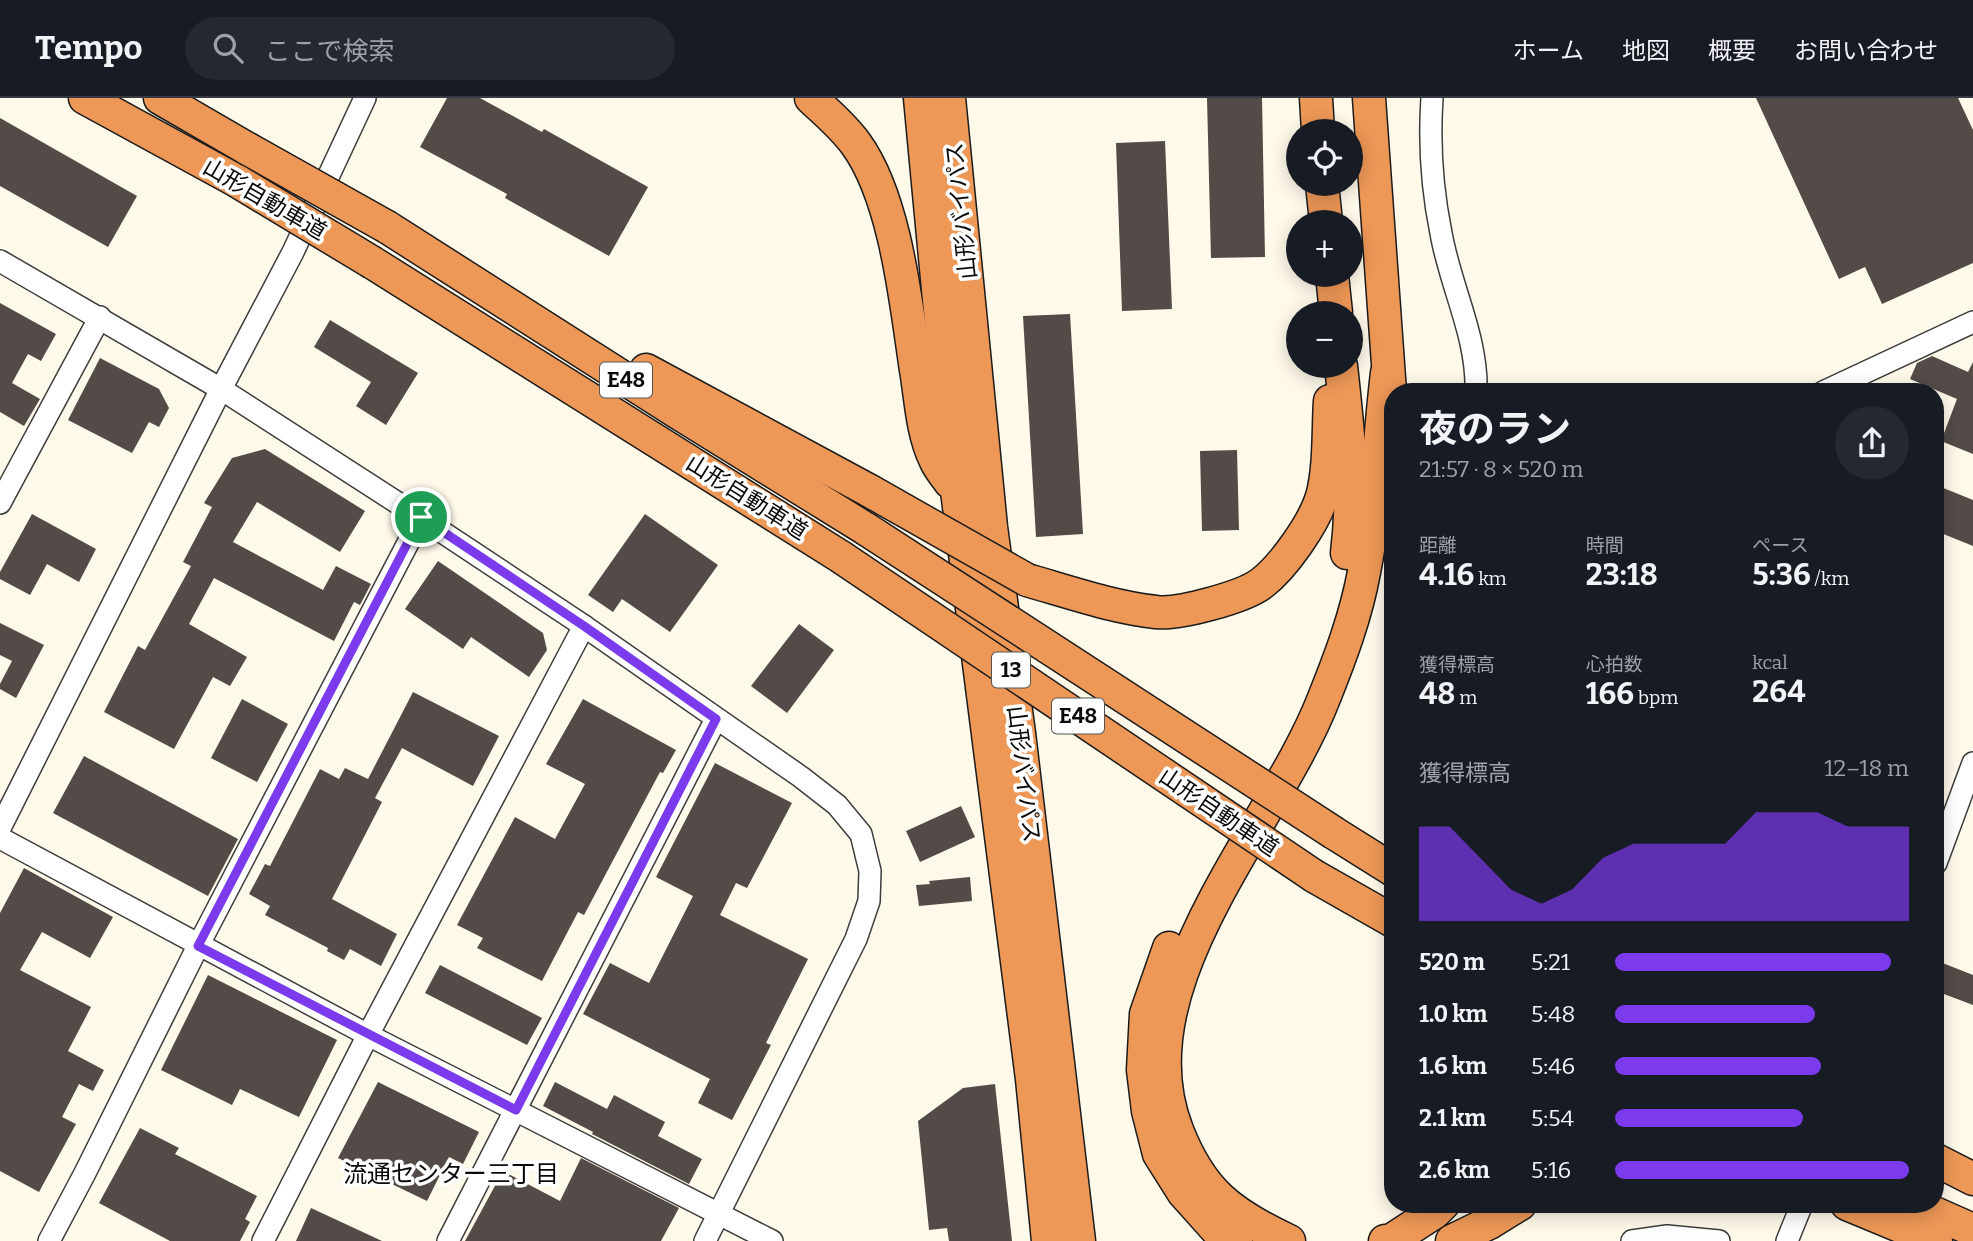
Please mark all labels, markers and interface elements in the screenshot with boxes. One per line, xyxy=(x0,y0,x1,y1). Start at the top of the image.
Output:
search box xyxy=(185,17,675,80)
text: Tempo xyxy=(35,28,143,68)
icon: search xyxy=(209,29,247,67)
text: ここで検索 xyxy=(265,36,395,67)
text: ホーム xyxy=(1513,37,1584,65)
text: 地図 xyxy=(1622,37,1670,65)
text: 概要 xyxy=(1708,37,1756,65)
text: お問い合わせ xyxy=(1794,37,1938,65)
map controls xyxy=(1286,119,1363,378)
button: locate xyxy=(1286,119,1363,196)
street label: 山形バイパス xyxy=(940,141,982,281)
street label: 山形自動車道 xyxy=(198,152,332,246)
button: + xyxy=(1286,210,1363,287)
button: − xyxy=(1286,301,1363,378)
road number: E48 xyxy=(600,362,652,398)
text: 夜のラン xyxy=(1419,406,1571,452)
button: share xyxy=(1835,406,1909,480)
street label: 山形自動車道 xyxy=(681,449,813,545)
text: 21:57 · 8 × 520 m xyxy=(1419,455,1583,483)
pin xyxy=(391,487,451,547)
icon: arrive xyxy=(402,498,440,536)
text: 距離 xyxy=(1419,534,1457,557)
text: 時間 xyxy=(1586,534,1624,557)
text: ペース xyxy=(1752,534,1808,557)
text: 4.16 xyxy=(1419,557,1474,593)
text: 23:18 xyxy=(1586,557,1658,593)
text: 5:36 xyxy=(1752,557,1811,593)
text: km xyxy=(1474,567,1507,590)
text: /km xyxy=(1811,567,1849,590)
text: kcal xyxy=(1752,651,1788,674)
road number: 13 xyxy=(992,652,1030,688)
text: 獲得標高 xyxy=(1419,653,1495,676)
text: 心拍数 xyxy=(1586,653,1643,676)
text: 264 xyxy=(1752,674,1805,710)
text: 48 xyxy=(1419,676,1455,712)
text: 166 xyxy=(1586,676,1634,712)
text: m xyxy=(1455,686,1477,709)
text: bpm xyxy=(1634,686,1678,709)
road number: E48 xyxy=(1052,698,1104,734)
street label: 山形バイパス xyxy=(1002,704,1046,844)
text: 12–18 m xyxy=(1824,754,1909,782)
text: 獲得標高 xyxy=(1419,759,1511,787)
street label: 山形自動車道 xyxy=(1154,762,1284,862)
text: 520 m xyxy=(1419,948,1485,976)
text: 5:21 xyxy=(1531,948,1570,976)
text: 1.0 km xyxy=(1419,1000,1488,1028)
text: 5:48 xyxy=(1531,1000,1575,1028)
text: 1.6 km xyxy=(1419,1052,1487,1080)
text: 5:46 xyxy=(1531,1052,1575,1080)
text: 2.1 km xyxy=(1419,1104,1486,1132)
text: 5:54 xyxy=(1531,1104,1574,1132)
text: 2.6 km xyxy=(1419,1156,1490,1184)
text: 5:16 xyxy=(1531,1156,1571,1184)
district label: 流通センター三丁目 xyxy=(343,1160,559,1188)

